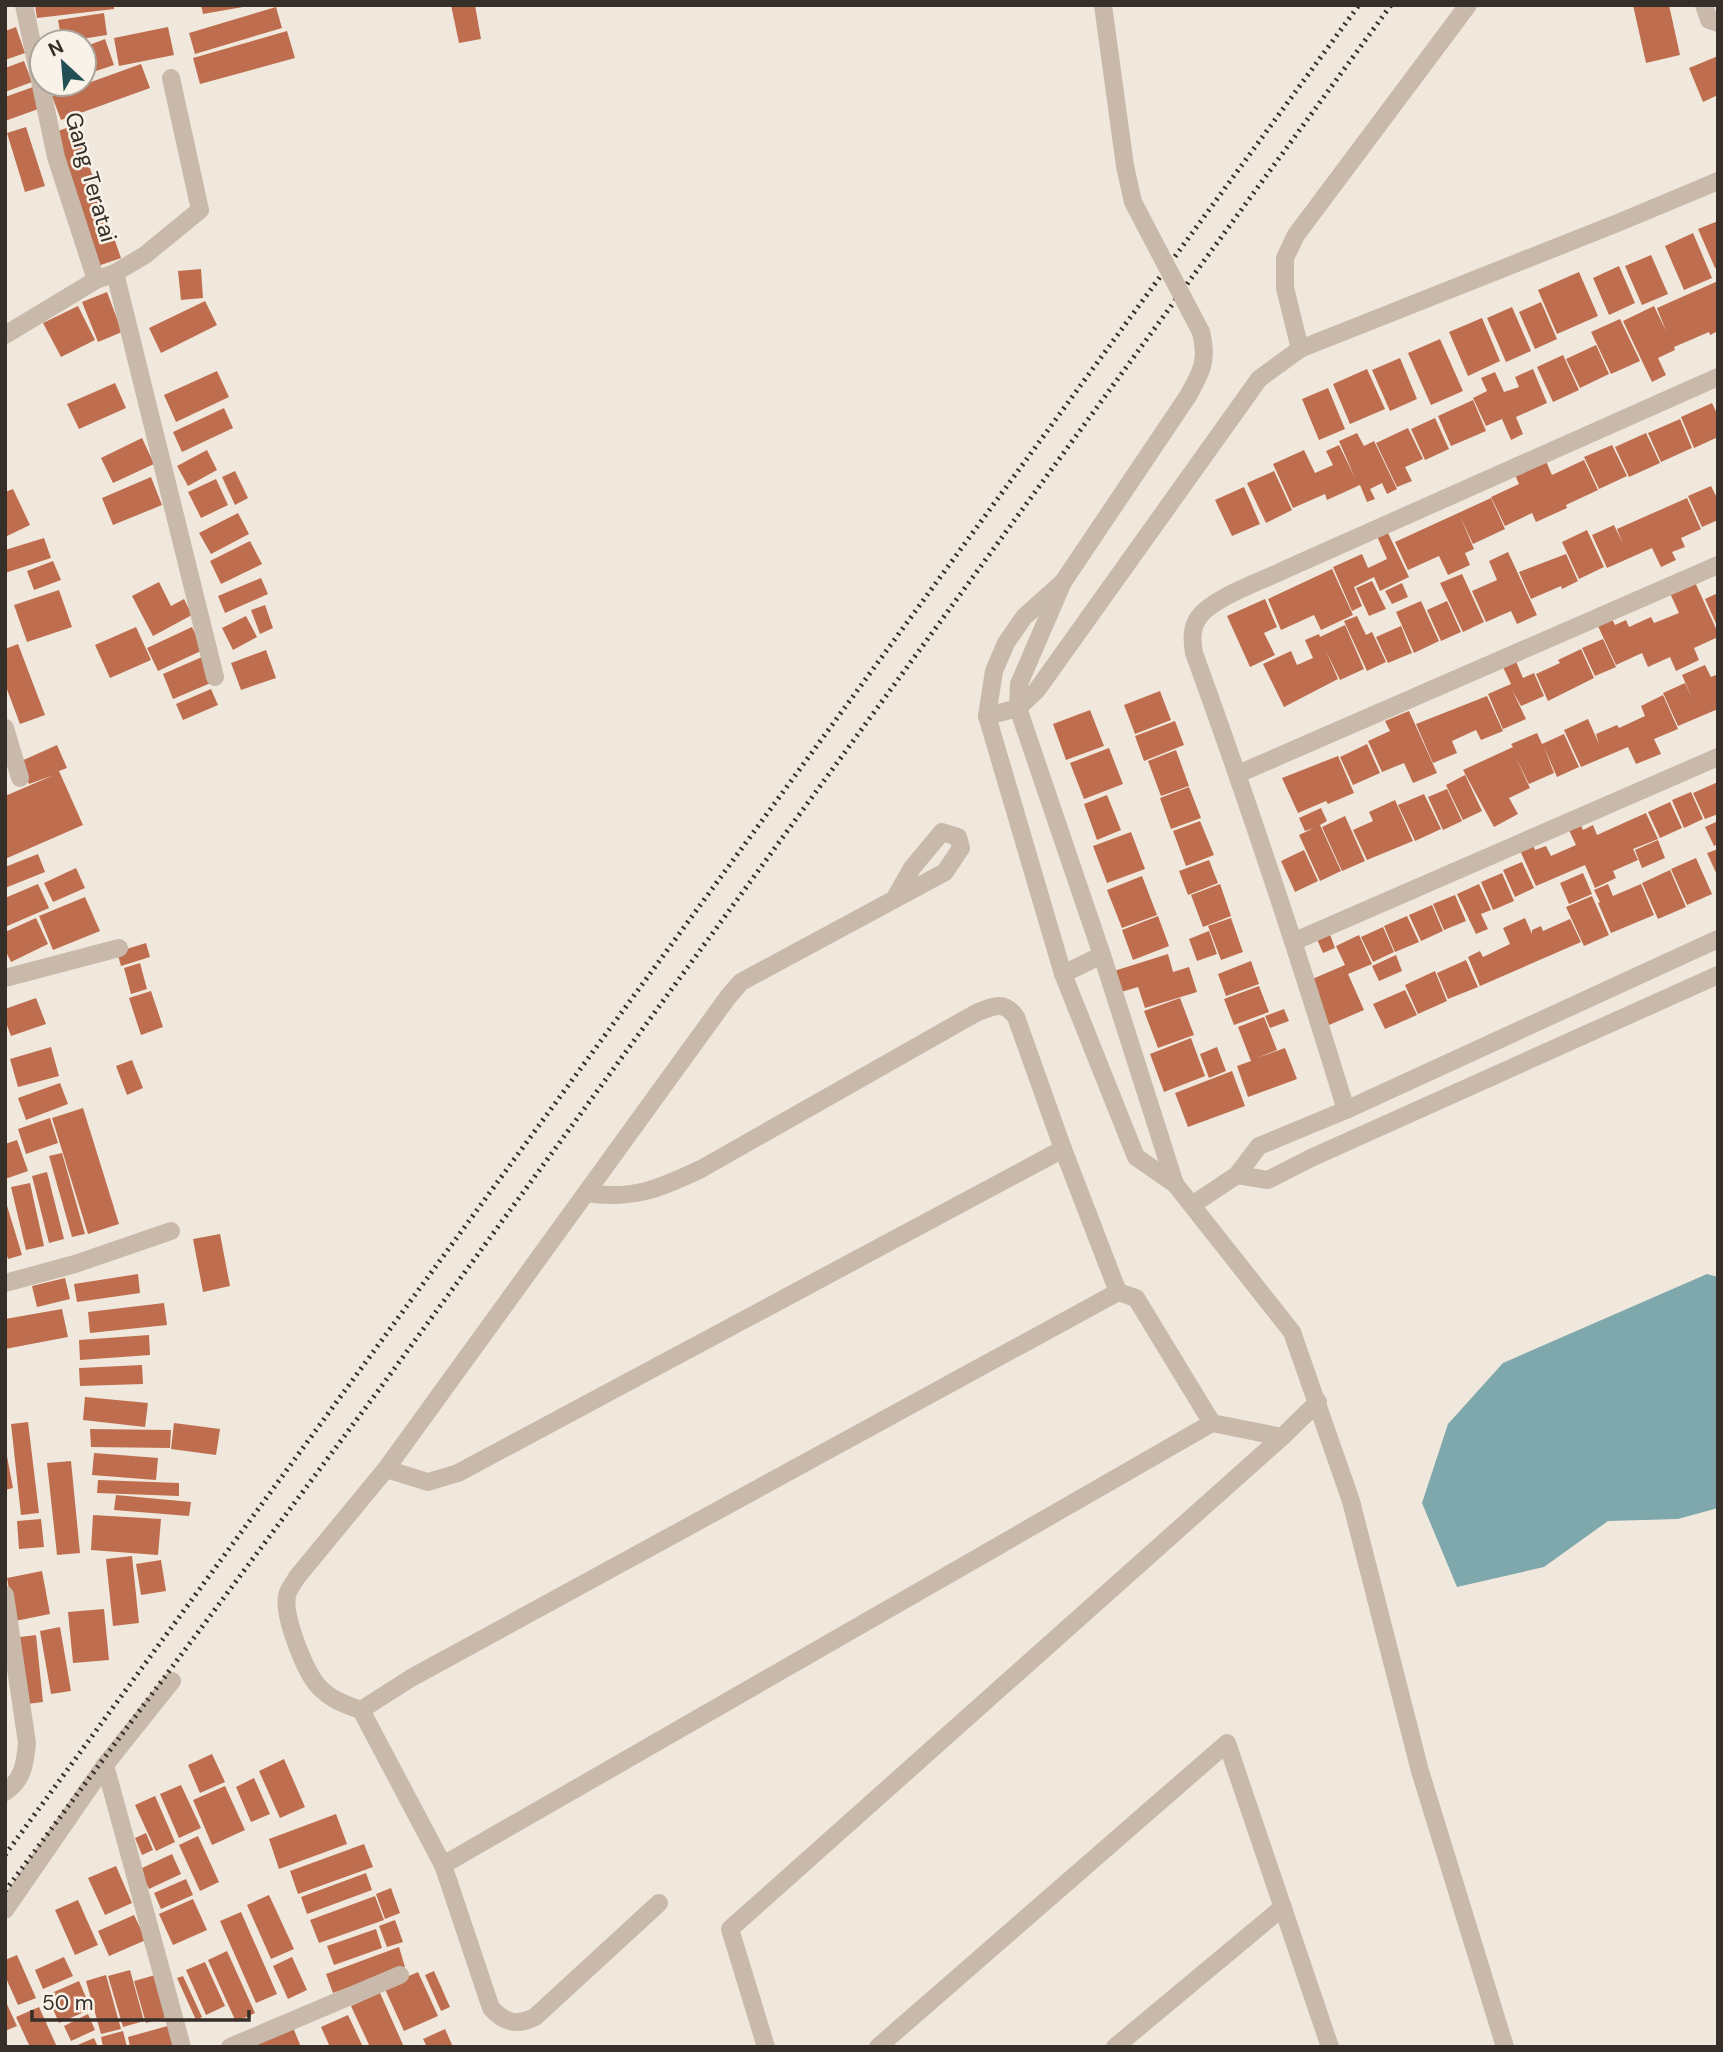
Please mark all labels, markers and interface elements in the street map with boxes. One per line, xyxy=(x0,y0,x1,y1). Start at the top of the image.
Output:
north arrow xyxy=(28,28,98,98)
text: N xyxy=(44,34,67,62)
street label: Gang Teratai xyxy=(58,109,124,245)
scale bar xyxy=(32,1979,248,2023)
text: 50 m xyxy=(42,1989,93,2017)

